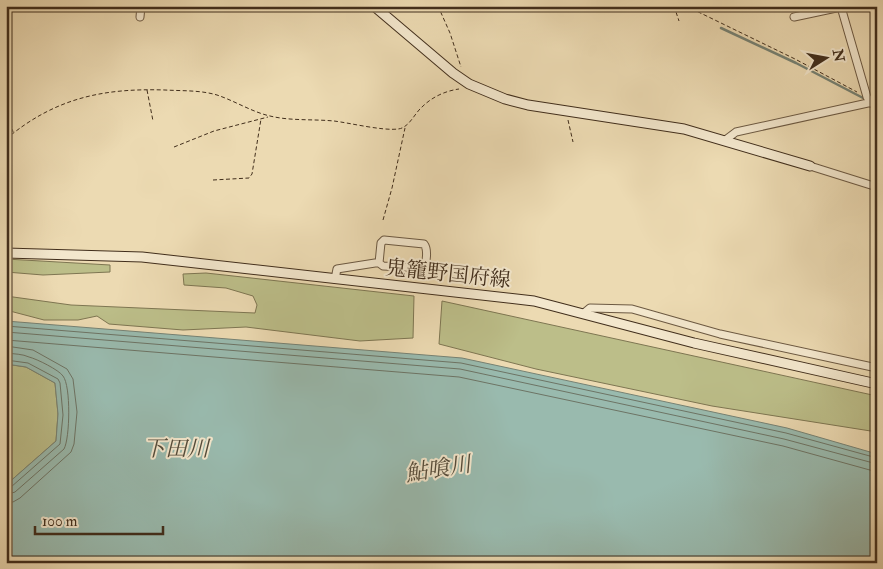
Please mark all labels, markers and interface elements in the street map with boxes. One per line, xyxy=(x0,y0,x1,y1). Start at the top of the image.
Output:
north arrow xyxy=(800,32,850,82)
text: N xyxy=(829,47,848,64)
street label: 鬼籠野国府線 xyxy=(384,254,512,294)
water label: 下田川 xyxy=(143,435,211,463)
water label: 鮎喰川 xyxy=(403,450,475,488)
scale bar xyxy=(35,504,162,536)
text: 100 m xyxy=(42,512,78,531)

